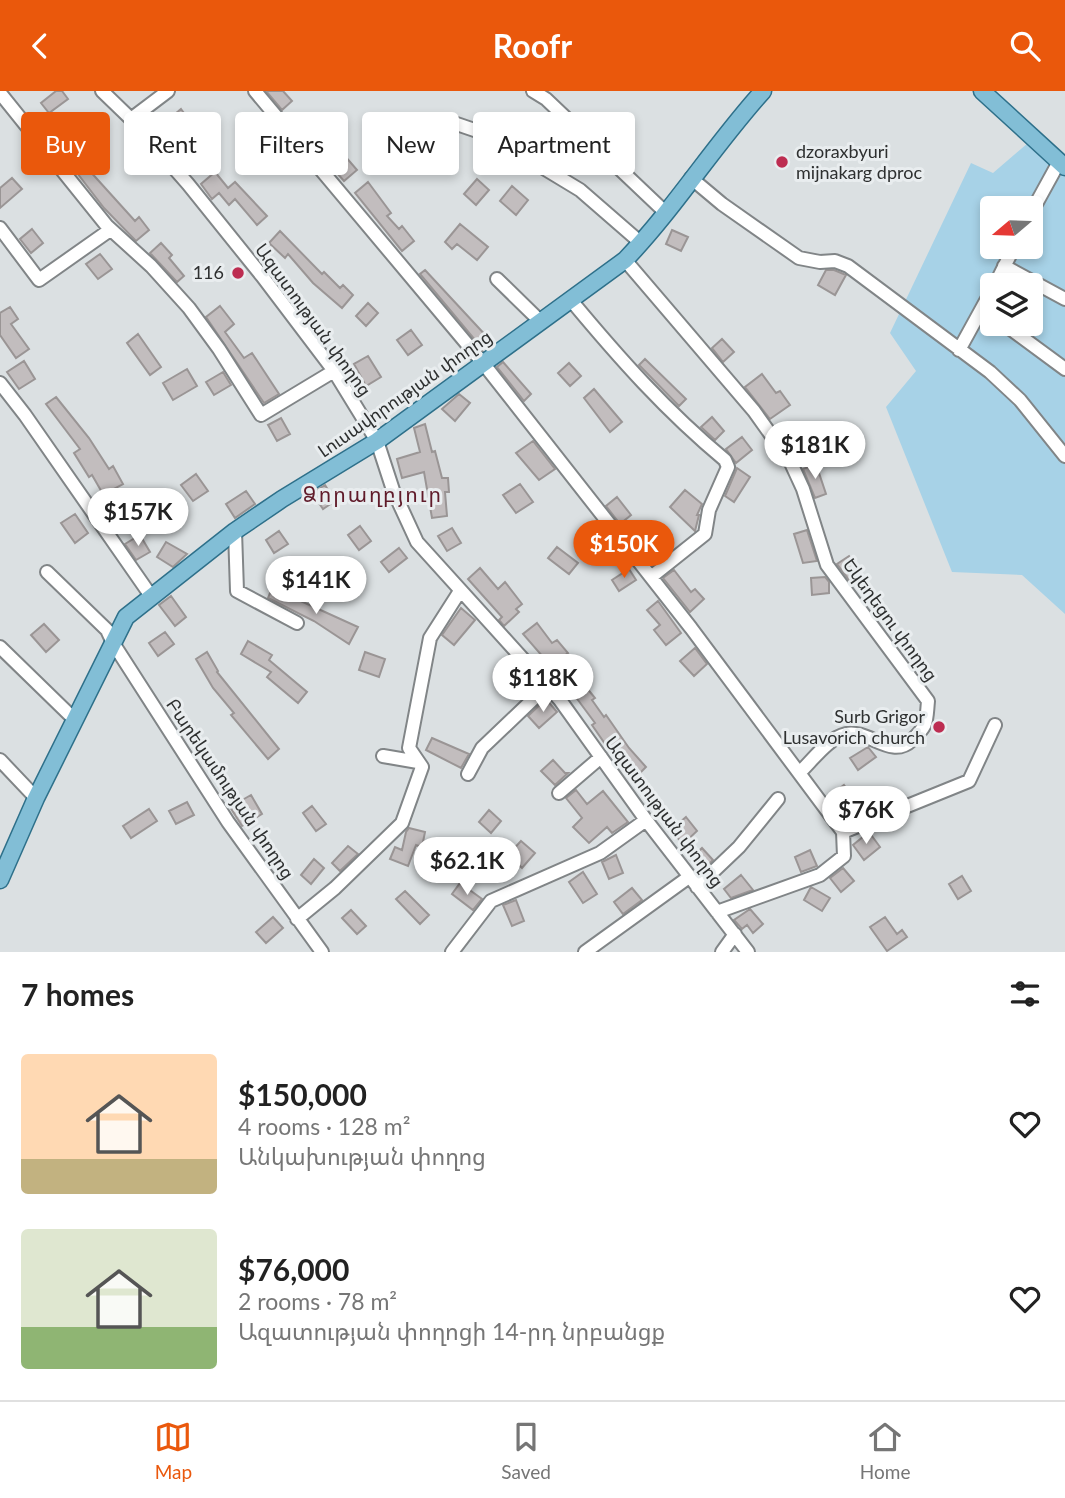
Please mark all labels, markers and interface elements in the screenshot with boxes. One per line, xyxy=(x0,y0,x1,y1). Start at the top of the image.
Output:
text: Roofr xyxy=(493,26,572,65)
icon: back xyxy=(21,27,59,65)
icon: search xyxy=(1006,27,1044,65)
chip: Buy xyxy=(21,112,110,175)
chip: Rent xyxy=(124,112,221,175)
chip: Filters xyxy=(235,112,348,175)
chip: New xyxy=(362,112,459,175)
chip: Apartment xyxy=(473,112,635,175)
place label: dzoraxbyuri mijnakarg dproc xyxy=(796,140,922,183)
marker: dzoraxbyuri mijnakarg dproc xyxy=(774,154,790,170)
north arrow xyxy=(980,196,1043,259)
map controls xyxy=(980,196,1043,336)
street label: Ազատության փողոց xyxy=(251,239,377,400)
place label: 116 xyxy=(193,261,224,283)
marker: 116 xyxy=(230,265,246,281)
button: layers xyxy=(980,273,1043,336)
street label: Լուսավորության փողոց xyxy=(313,325,496,462)
pin: $181K xyxy=(766,421,864,481)
text: $181K xyxy=(780,430,850,458)
district label: Ձորաղբյուր xyxy=(303,481,443,507)
pin: $157K xyxy=(89,489,187,548)
text: $157K xyxy=(103,497,173,525)
pin: $150K xyxy=(575,521,673,580)
text: $150K xyxy=(589,529,659,557)
street label: Եկեղեցու փողոց xyxy=(839,554,943,685)
pin: $141K xyxy=(267,557,365,616)
text: $141K xyxy=(281,565,351,593)
pin: $118K xyxy=(494,655,592,714)
text: $118K xyxy=(508,663,578,691)
street label: Բարեկամության փողոց xyxy=(162,694,300,883)
place label: Surb Grigor Lusavorich church xyxy=(783,705,925,748)
marker: Surb Grigor Lusavorich church xyxy=(931,719,947,735)
street label: Ազատության փողոց xyxy=(601,732,729,891)
pin: $76K xyxy=(825,787,907,846)
text: $76K xyxy=(838,795,894,823)
pin: $62.1K xyxy=(410,837,524,897)
text: $62.1K xyxy=(430,846,504,874)
icon: filters xyxy=(1006,975,1044,1013)
text: 7 homes xyxy=(21,976,134,1012)
text: $150,000 xyxy=(238,1076,367,1112)
icon: home xyxy=(77,1082,161,1166)
icon: heart xyxy=(1006,1105,1044,1143)
text: 4 rooms · 128 m² xyxy=(238,1112,410,1140)
text: Անկախության փողոց xyxy=(238,1142,486,1170)
text: $76,000 xyxy=(238,1251,349,1287)
icon: home xyxy=(77,1257,161,1341)
icon: heart xyxy=(1006,1280,1044,1318)
text: 2 rooms · 78 m² xyxy=(238,1287,397,1315)
text: Ազատության փողոցի 14-րդ նրբանցք xyxy=(238,1317,665,1345)
tab: Map xyxy=(154,1418,192,1483)
tab: Saved xyxy=(501,1418,551,1483)
tab: Home xyxy=(860,1418,911,1483)

